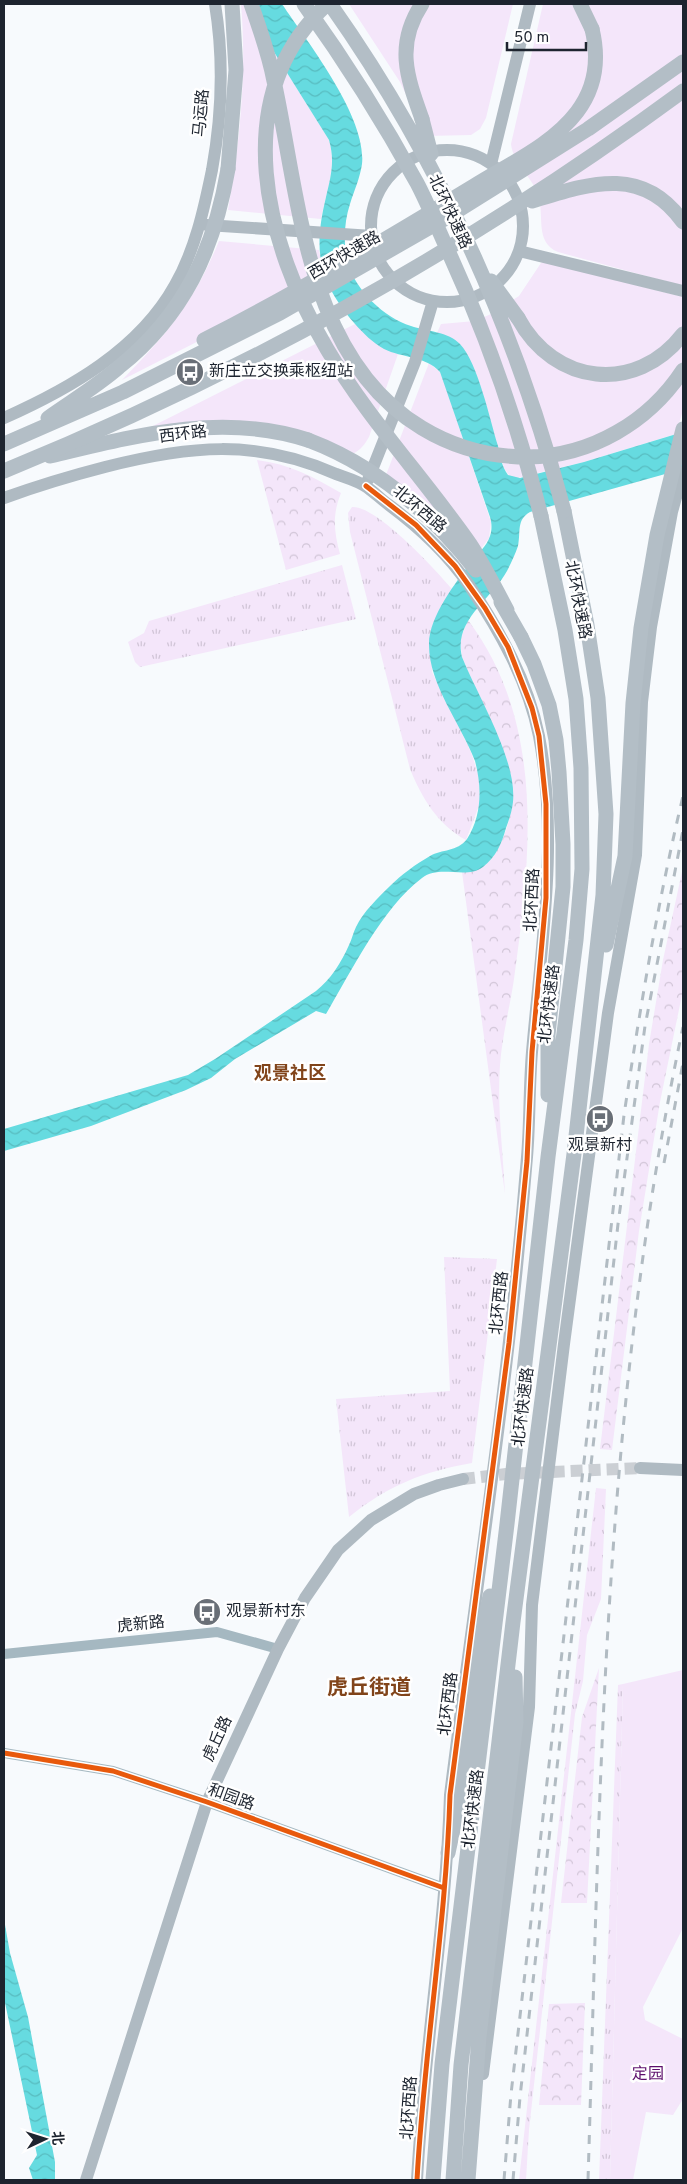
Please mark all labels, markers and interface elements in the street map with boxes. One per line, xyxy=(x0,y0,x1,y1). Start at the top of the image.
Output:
scale bar xyxy=(507,20,586,52)
text: 50 m xyxy=(514,29,549,48)
street label: 马运路 xyxy=(190,88,214,138)
street label: 北环快速路 xyxy=(423,172,475,252)
street label: 西环快速路 xyxy=(305,227,385,285)
bus stop icon: 新庄立交换乘枢纽站 xyxy=(175,357,205,387)
place label: 新庄立交换乘枢纽站 xyxy=(209,362,353,382)
street label: 西环路 xyxy=(158,422,208,448)
street label: 北环西路 xyxy=(388,482,450,538)
street label: 北环快速路 xyxy=(560,559,594,641)
street label: 北环西路 xyxy=(521,868,545,932)
street label: 北环快速路 xyxy=(535,963,565,1045)
district label: 观景社区 xyxy=(254,1063,326,1086)
bus stop icon: 观景新村 xyxy=(585,1104,615,1134)
place label: 观景新村 xyxy=(568,1136,632,1156)
street label: 北环西路 xyxy=(487,1270,513,1336)
street label: 北环快速路 xyxy=(509,1366,539,1448)
bus stop icon: 观景新村东 xyxy=(192,1597,222,1627)
place label: 观景新村东 xyxy=(226,1602,306,1622)
street label: 虎新路 xyxy=(116,1613,166,1637)
street label: 北环西路 xyxy=(435,1671,463,1737)
district label: 虎丘街道 xyxy=(327,1675,411,1702)
street label: 虎丘路 xyxy=(199,1713,237,1765)
street label: 北环快速路 xyxy=(459,1768,489,1850)
street label: 和园路 xyxy=(205,1780,257,1816)
park label: 定园 xyxy=(632,2065,664,2085)
street label: 北环西路 xyxy=(398,2075,422,2141)
north arrow xyxy=(20,2114,70,2164)
text: 北 xyxy=(48,2131,65,2146)

